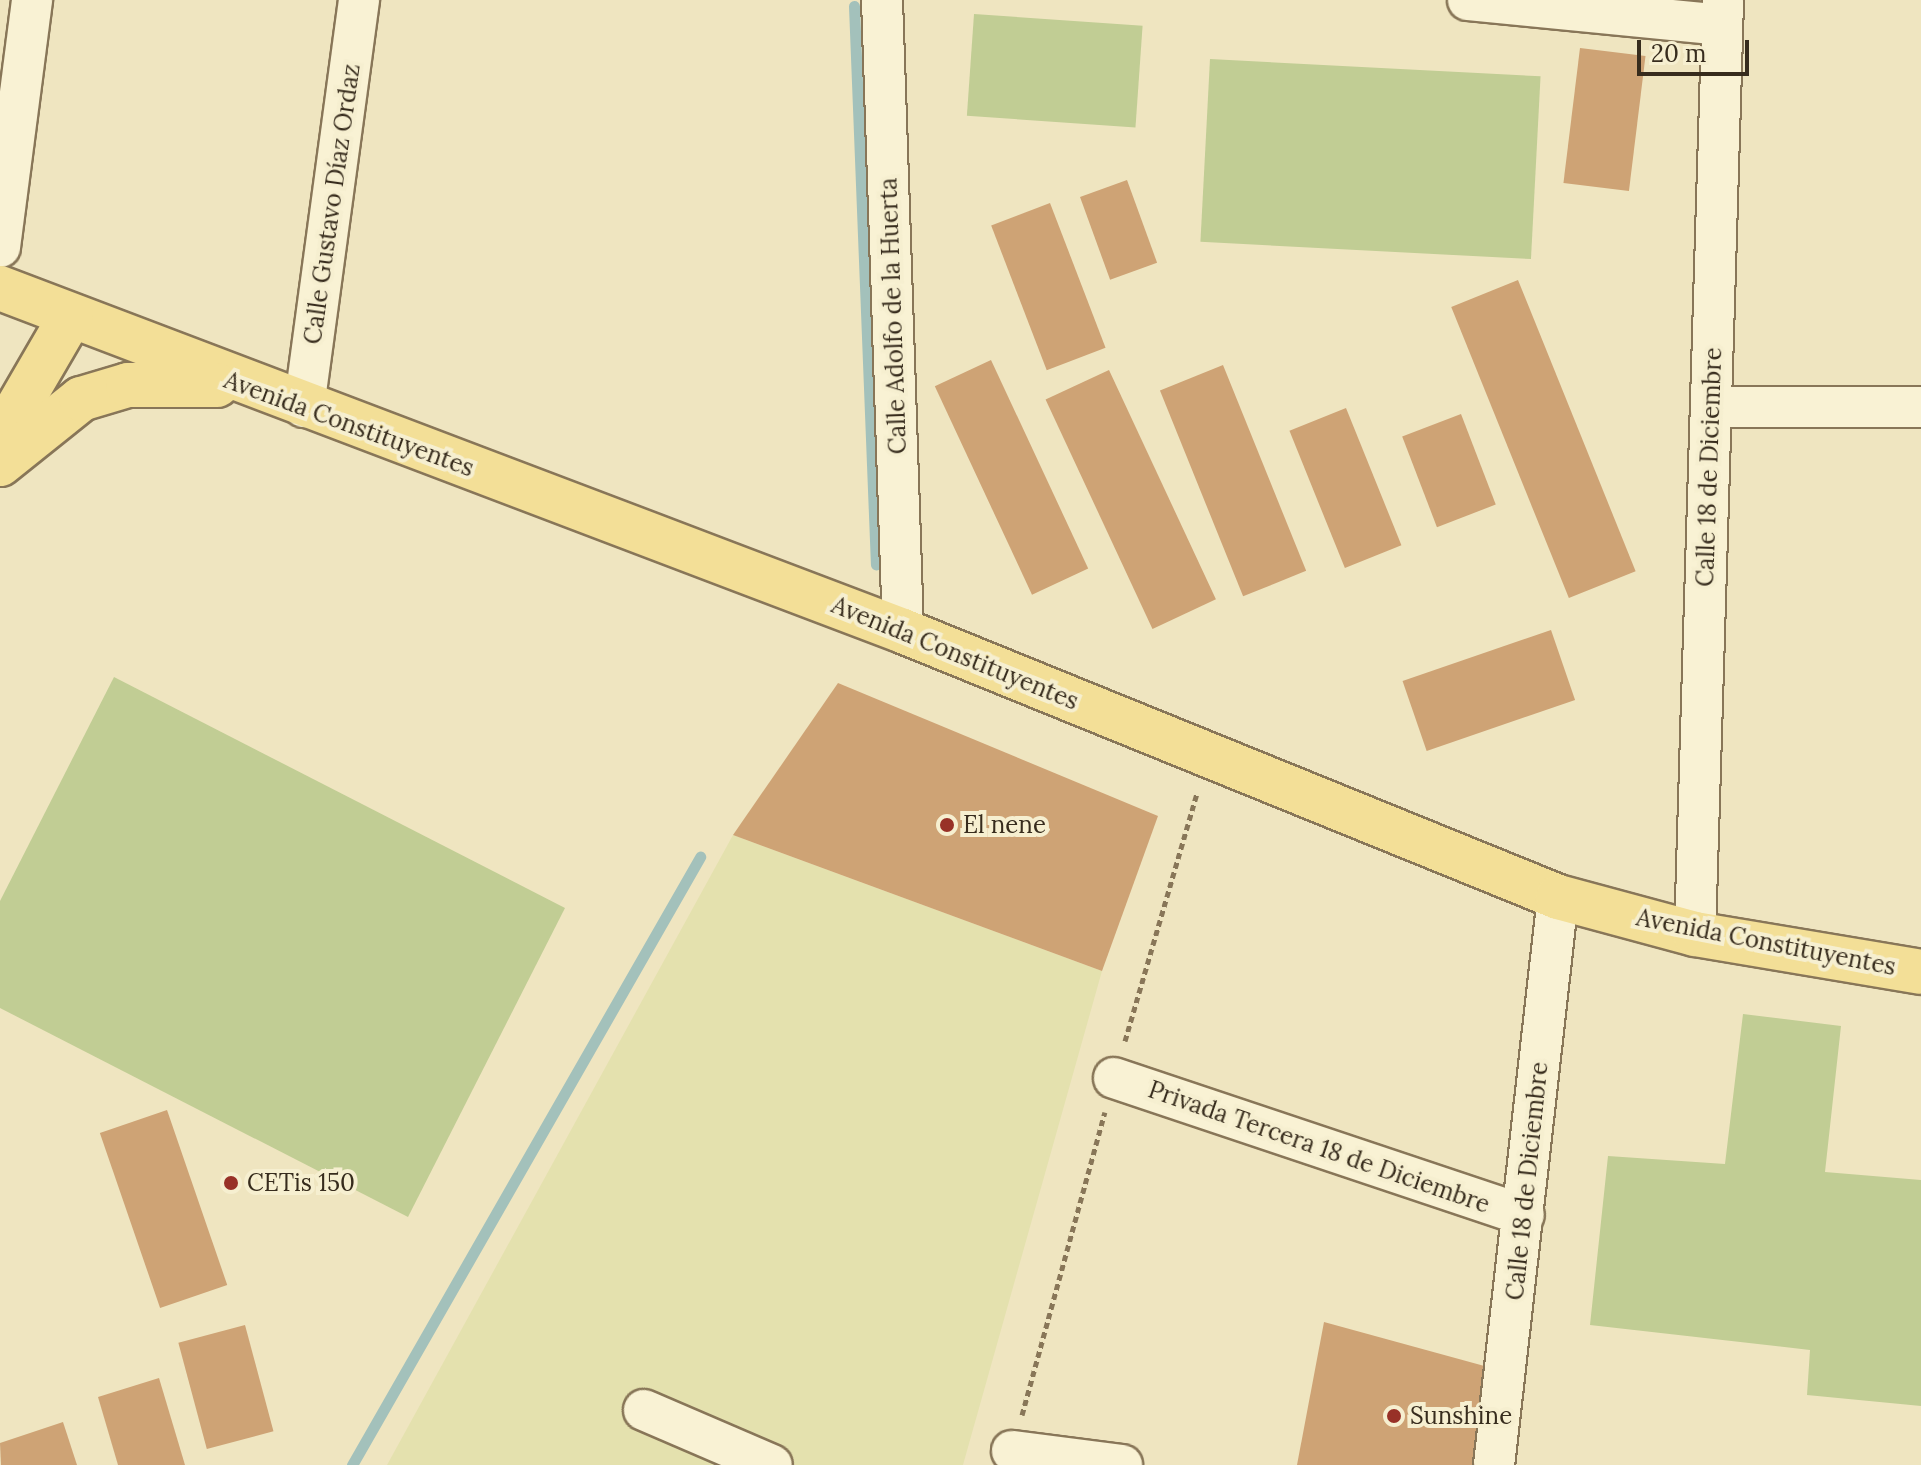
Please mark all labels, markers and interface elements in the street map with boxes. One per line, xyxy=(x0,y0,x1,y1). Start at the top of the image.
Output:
scale bar xyxy=(1641,24,1753,74)
text: 20 m xyxy=(1651,38,1707,69)
street label: Calle Gustavo Díaz Ordaz xyxy=(298,62,366,346)
street label: Calle Adolfo de la Huerta xyxy=(874,177,912,455)
street label: Calle 18 de Diciembre xyxy=(1690,347,1728,587)
street label: Avenida Constituyentes xyxy=(220,365,478,483)
street label: Avenida Constituyentes xyxy=(827,590,1083,716)
place label: El nene xyxy=(963,811,1046,839)
marker: El nene xyxy=(938,816,956,834)
street label: Avenida Constituyentes xyxy=(1634,903,1898,981)
street label: Calle 18 de Diciembre xyxy=(1500,1060,1554,1302)
street label: Privada Tercera 18 de Diciembre xyxy=(1145,1075,1493,1219)
place label: CETis 150 xyxy=(247,1169,355,1197)
marker: CETis 150 xyxy=(222,1174,240,1192)
place label: Sunshine xyxy=(1410,1402,1512,1430)
marker: Sunshine xyxy=(1385,1407,1403,1425)

